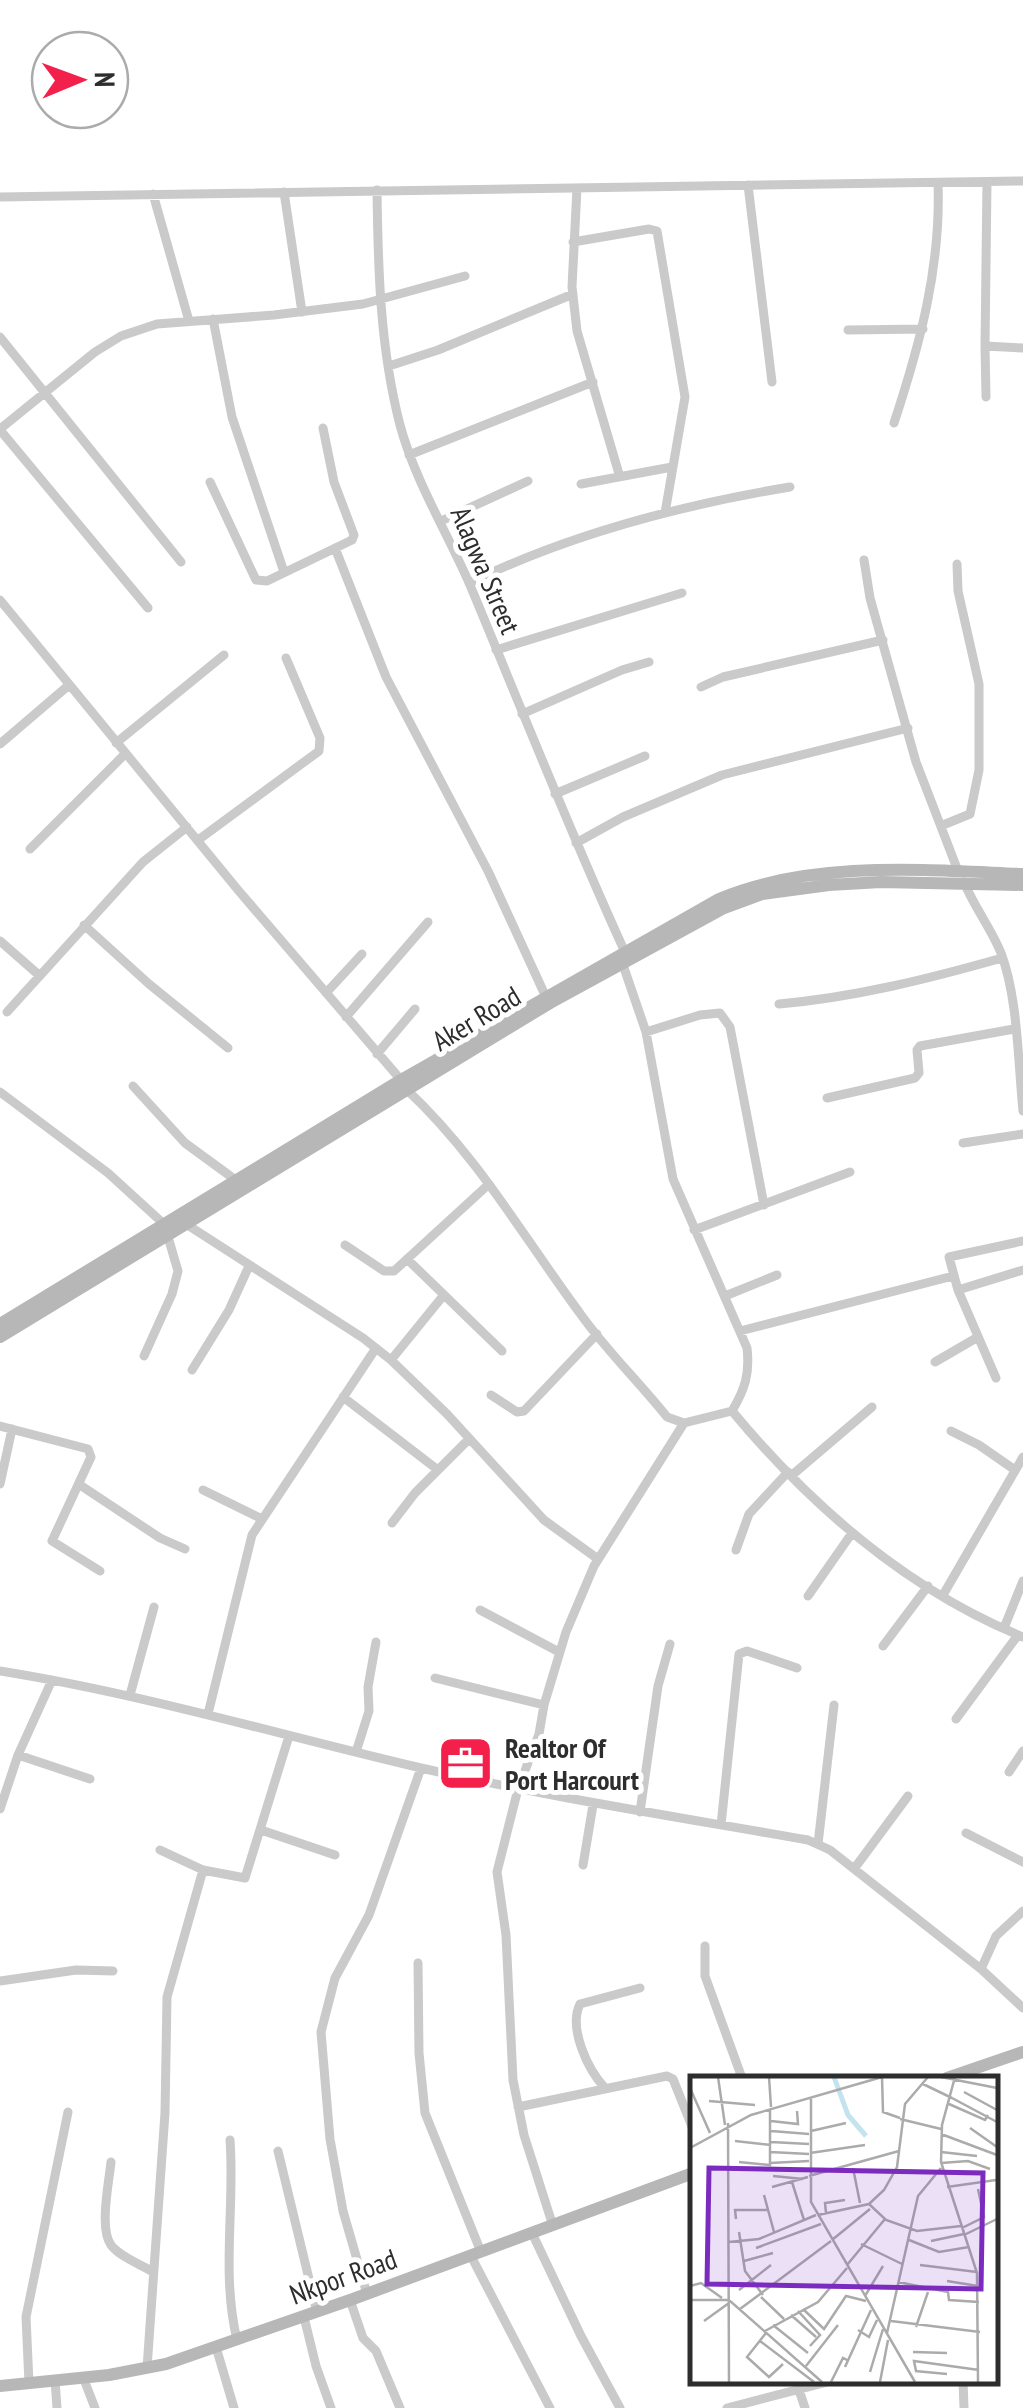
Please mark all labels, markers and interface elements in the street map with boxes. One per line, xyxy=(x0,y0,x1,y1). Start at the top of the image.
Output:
north arrow xyxy=(30,30,130,130)
text: N xyxy=(87,72,124,87)
street label: Alagwa Street xyxy=(443,501,529,639)
street label: Aker Road xyxy=(425,977,527,1059)
place label: Realtor Of Port Harcourt xyxy=(505,1729,639,1798)
office icon: Realtor Of Port Harcourt xyxy=(436,1733,496,1793)
inset map xyxy=(690,2076,998,2383)
street label: Nkpor Road xyxy=(284,2240,402,2312)

